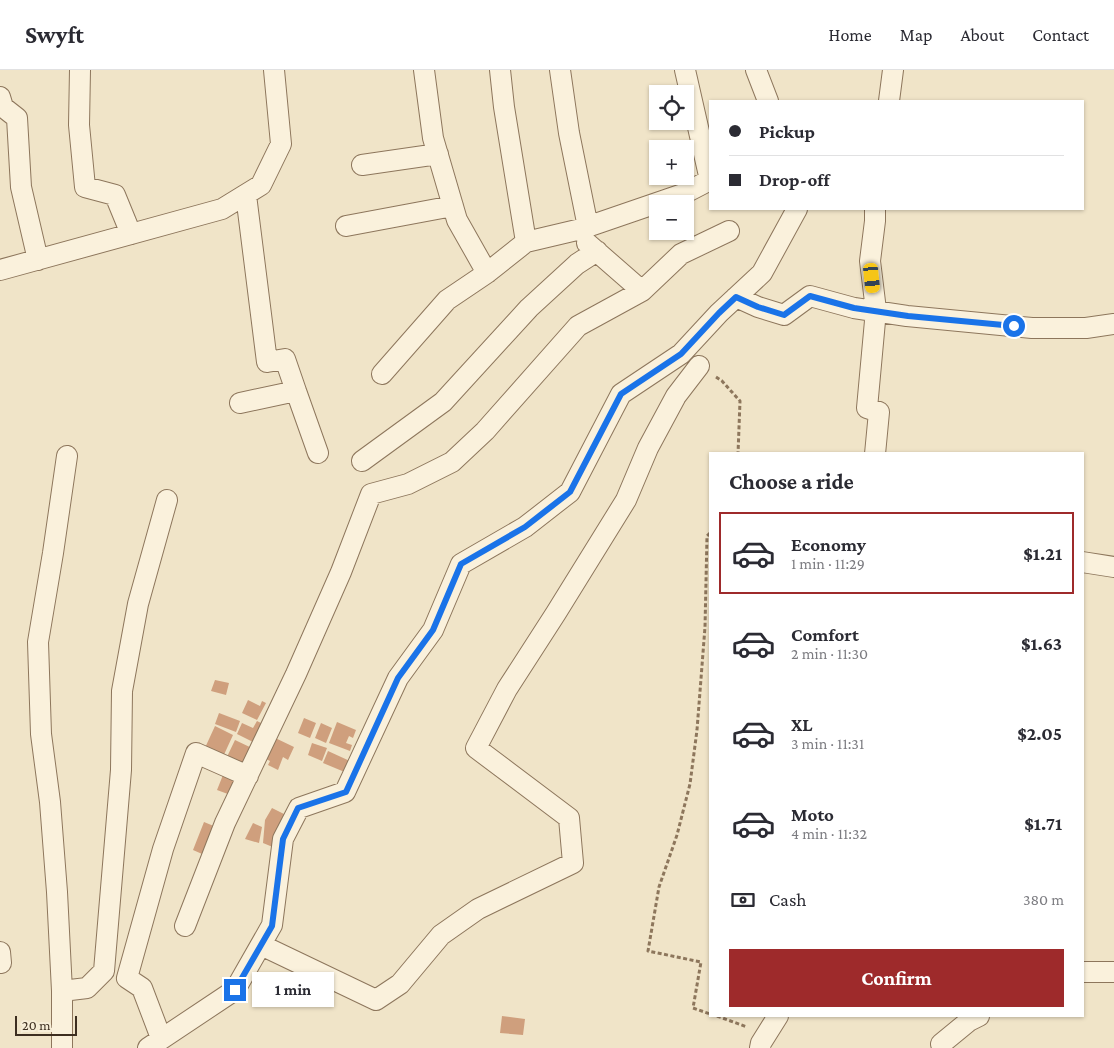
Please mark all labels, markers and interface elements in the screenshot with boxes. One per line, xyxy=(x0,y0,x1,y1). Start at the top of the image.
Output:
text: Swyft xyxy=(25,21,84,48)
text: Home xyxy=(829,25,872,45)
text: Map xyxy=(900,25,932,45)
text: About xyxy=(960,25,1004,45)
text: Contact xyxy=(1032,25,1089,45)
map controls xyxy=(649,85,694,240)
button: locate xyxy=(649,85,694,130)
text: Pickup xyxy=(759,121,815,142)
button: + xyxy=(649,140,694,185)
text: Drop-off xyxy=(759,169,830,190)
button: − xyxy=(649,195,694,240)
car xyxy=(862,262,881,294)
route start xyxy=(1003,315,1025,337)
text: Choose a ride xyxy=(729,469,854,494)
icon: car xyxy=(731,531,776,576)
text: Economy xyxy=(791,534,866,555)
text: $1.21 xyxy=(1023,543,1062,564)
text: 1 min · 11:29 xyxy=(791,555,865,572)
icon: car xyxy=(731,621,776,666)
text: Comfort xyxy=(791,624,859,645)
text: $1.63 xyxy=(1021,633,1062,654)
text: 2 min · 11:30 xyxy=(791,645,868,662)
icon: car xyxy=(731,711,776,756)
text: XL xyxy=(791,714,813,735)
text: $2.05 xyxy=(1017,723,1062,744)
text: 3 min · 11:31 xyxy=(791,735,864,752)
icon: car xyxy=(731,801,776,846)
text: Moto xyxy=(791,804,834,825)
text: $1.71 xyxy=(1024,813,1062,834)
text: 4 min · 11:32 xyxy=(791,825,867,842)
icon: cash xyxy=(729,886,757,914)
text: Cash xyxy=(769,889,807,910)
text: 380 m xyxy=(1023,891,1064,908)
button: Confirm xyxy=(729,949,1064,1007)
callout: 1 min xyxy=(252,972,335,1008)
route end xyxy=(224,979,246,1001)
text: 1 min xyxy=(275,981,311,998)
scale bar xyxy=(15,1013,78,1036)
text: 20 m xyxy=(22,1017,50,1033)

